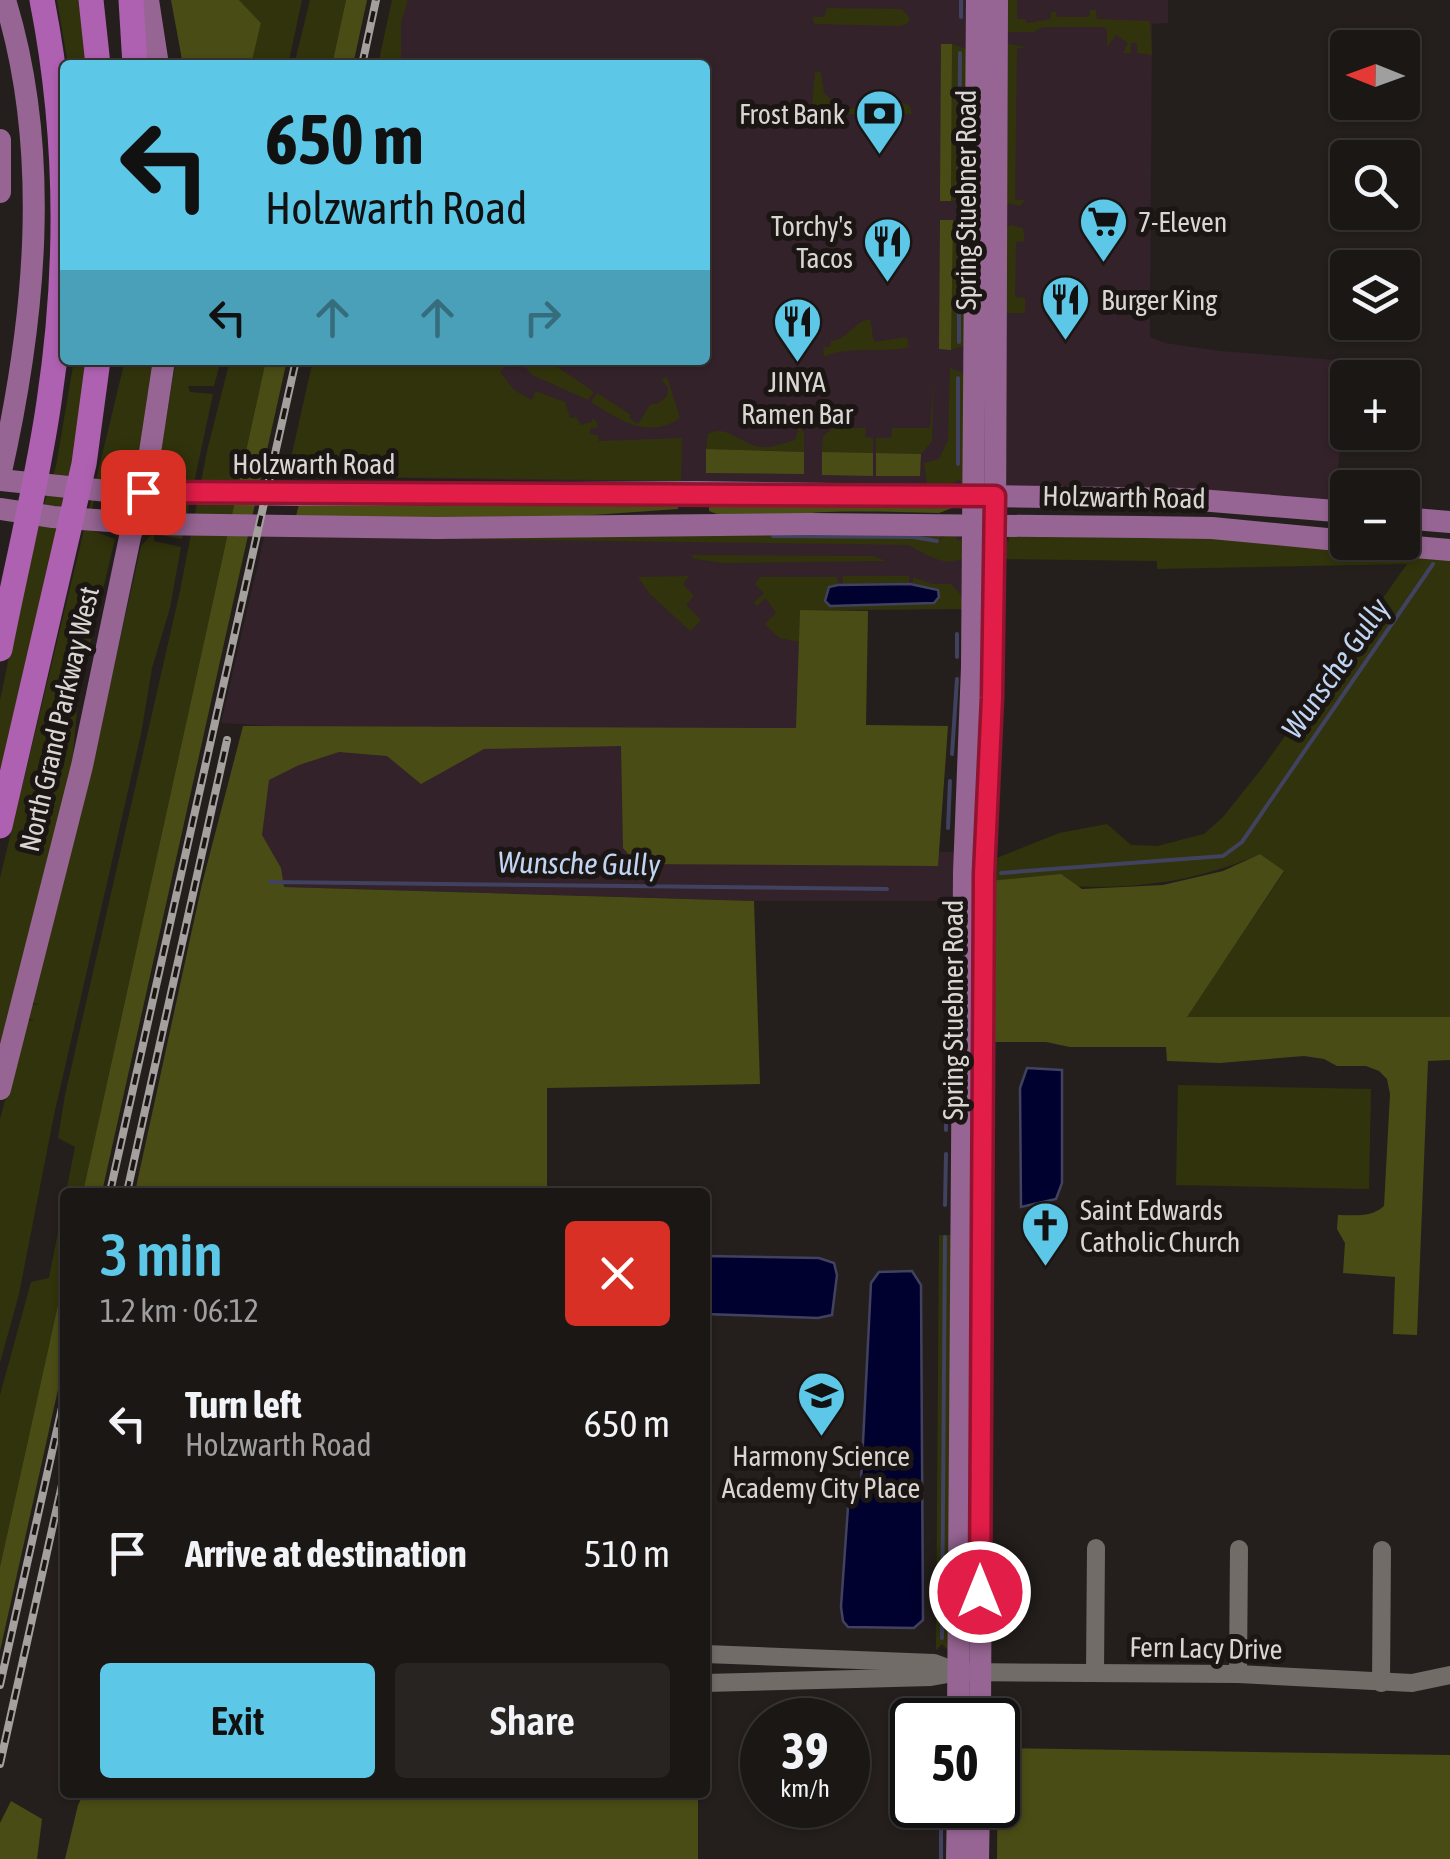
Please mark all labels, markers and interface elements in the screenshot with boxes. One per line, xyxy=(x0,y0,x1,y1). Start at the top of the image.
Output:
north arrow xyxy=(1330,30,1420,120)
map controls xyxy=(1330,30,1420,560)
bank icon: Frost Bank xyxy=(854,88,906,156)
street label: Spring Stuebner Road xyxy=(950,90,982,310)
place label: Frost Bank xyxy=(739,98,845,130)
text: 650 m xyxy=(265,99,424,179)
icon: left xyxy=(100,100,230,230)
button: search xyxy=(1330,140,1420,230)
text: Holzwarth Road xyxy=(265,182,527,234)
supermarket icon: 7-Eleven xyxy=(1077,196,1129,264)
place label: 7-Eleven xyxy=(1138,206,1227,238)
place label: Torchy's Tacos xyxy=(771,210,853,274)
restaurant icon: Torchy's Tacos xyxy=(862,216,914,284)
button: layers xyxy=(1330,250,1420,340)
restaurant icon: Burger King xyxy=(1040,274,1092,342)
place label: Burger King xyxy=(1101,284,1217,316)
icon: left xyxy=(200,290,255,345)
icon: ahead xyxy=(305,290,360,345)
icon: ahead xyxy=(410,290,465,345)
icon: right xyxy=(515,290,570,345)
restaurant icon: JINYA Ramen Bar xyxy=(771,296,823,364)
button: + xyxy=(1330,360,1420,450)
place label: JINYA Ramen Bar xyxy=(741,366,854,430)
street label: Holzwarth Road xyxy=(232,448,396,480)
pin xyxy=(101,450,186,535)
icon: arrive xyxy=(116,465,171,520)
button: − xyxy=(1330,470,1420,560)
street label: Holzwarth Road xyxy=(1042,480,1206,514)
street label: North Grand Parkway West xyxy=(13,583,105,855)
water label: Wunsche Gully xyxy=(1274,591,1396,744)
water label: Wunsche Gully xyxy=(497,845,661,881)
street label: Spring Stuebner Road xyxy=(937,900,969,1120)
place label: Saint Edwards Catholic Church xyxy=(1080,1194,1240,1258)
church icon: Saint Edwards Catholic Church xyxy=(1019,1200,1071,1268)
text: 3 min xyxy=(100,1220,223,1289)
button: close xyxy=(565,1221,670,1326)
text: 1.2 km · 06:12 xyxy=(100,1292,259,1329)
school or university icon: Harmony Science Academy City Place xyxy=(795,1370,847,1438)
text: Turn left xyxy=(185,1383,301,1426)
icon: left xyxy=(100,1396,155,1451)
text: 650 m xyxy=(584,1402,670,1445)
text: Holzwarth Road xyxy=(185,1426,372,1463)
place label: Harmony Science Academy City Place xyxy=(722,1440,920,1504)
icon: arrive xyxy=(100,1526,155,1581)
text: Arrive at destination xyxy=(185,1532,467,1575)
text: 510 m xyxy=(584,1532,670,1575)
position arrow xyxy=(928,1540,1032,1644)
street label: Fern Lacy Drive xyxy=(1129,1631,1283,1665)
button: Exit xyxy=(100,1663,375,1778)
button: Share xyxy=(395,1663,670,1778)
speed limit sign: 50 xyxy=(890,1698,1020,1828)
text: 39 xyxy=(781,1722,828,1780)
text: km/h xyxy=(780,1774,830,1802)

